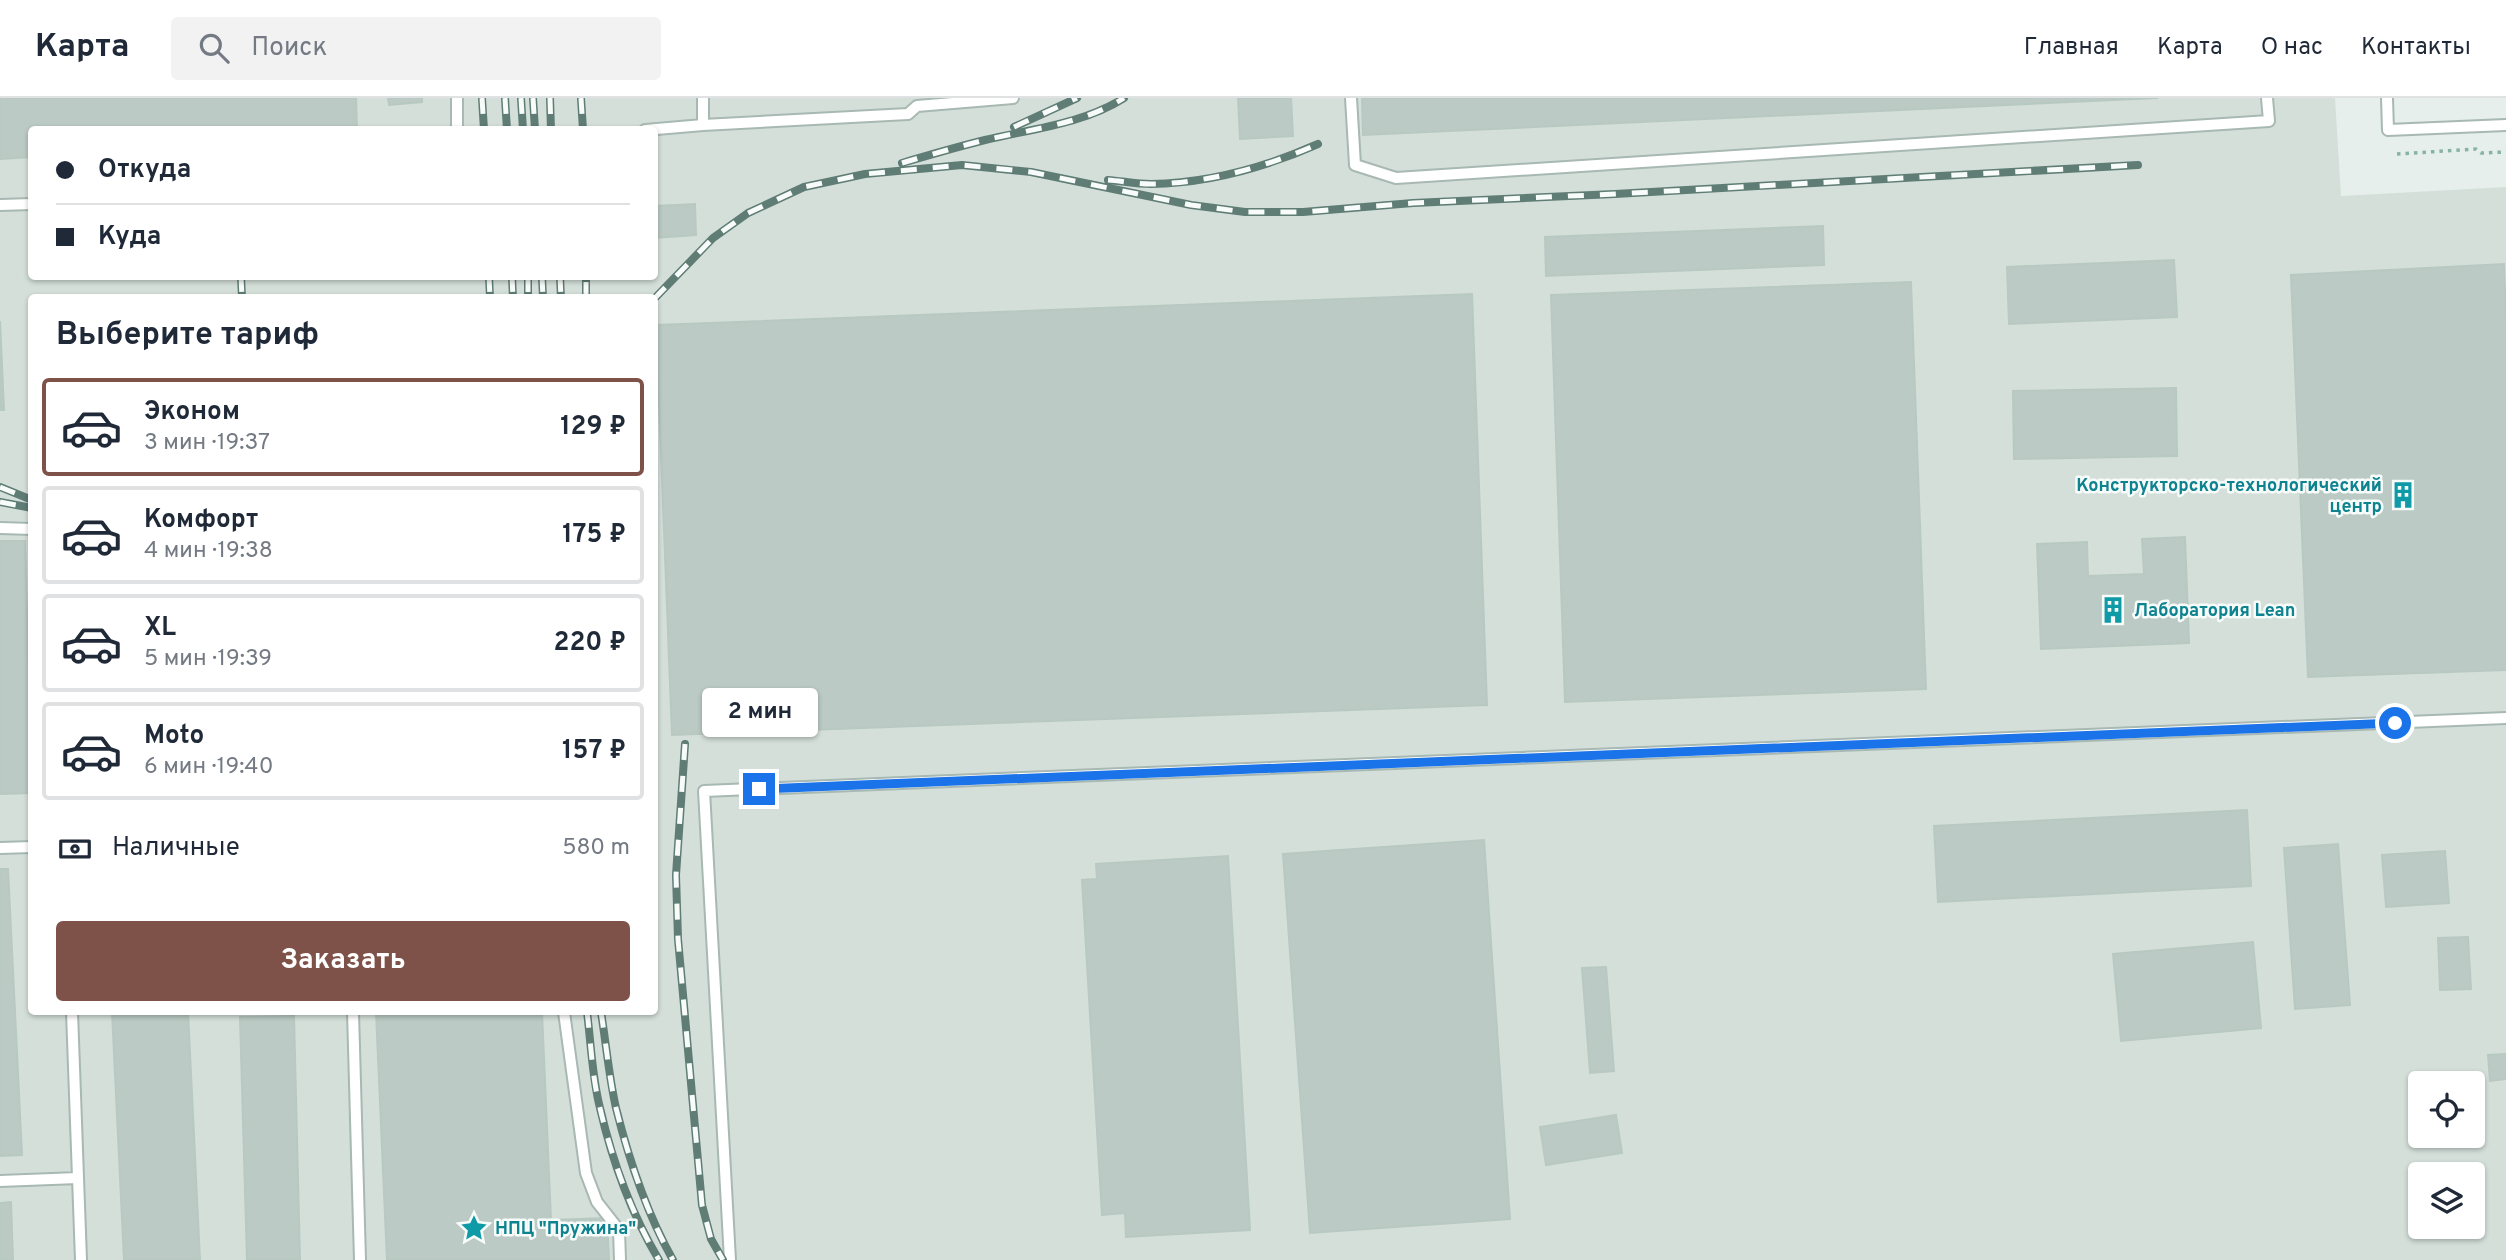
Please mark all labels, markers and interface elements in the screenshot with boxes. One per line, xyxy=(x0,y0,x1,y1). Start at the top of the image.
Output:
search box xyxy=(171,17,661,80)
text: Карта xyxy=(35,27,129,69)
icon: search xyxy=(195,29,233,67)
text: Поиск xyxy=(251,32,327,65)
text: Главная xyxy=(2024,33,2119,63)
text: Карта xyxy=(2157,33,2223,63)
text: О нас xyxy=(2261,33,2323,63)
text: Контакты xyxy=(2361,33,2471,63)
text: Откуда xyxy=(98,154,191,187)
text: Куда xyxy=(98,221,161,254)
text: Выберите тариф xyxy=(56,316,319,356)
icon: car xyxy=(60,396,123,459)
text: Эконом xyxy=(144,396,240,429)
text: 129 ₽ xyxy=(560,411,626,444)
text: 3 мин · 19:37 xyxy=(144,429,270,458)
place label: Конструкторско-технологический центр xyxy=(2076,475,2382,519)
building icon: Конструкторско-технологический центр xyxy=(2388,480,2418,510)
icon: car xyxy=(60,504,123,567)
text: Комфорт xyxy=(144,504,258,537)
text: 175 ₽ xyxy=(562,519,626,552)
text: 4 мин · 19:38 xyxy=(144,537,273,566)
building icon: Лаборатория Lean xyxy=(2098,595,2128,625)
place label: Лаборатория Lean xyxy=(2134,600,2295,623)
icon: car xyxy=(60,612,123,675)
text: XL xyxy=(144,612,176,645)
text: 220 ₽ xyxy=(554,627,626,660)
text: 5 мин · 19:39 xyxy=(144,645,272,674)
callout: 2 мин xyxy=(701,688,817,736)
text: 2 мин xyxy=(728,698,792,727)
route start xyxy=(2379,707,2411,739)
icon: car xyxy=(60,720,123,783)
text: Moto xyxy=(144,720,204,753)
text: 157 ₽ xyxy=(562,735,626,768)
text: 6 мин · 19:40 xyxy=(144,753,273,782)
route end xyxy=(743,773,775,805)
icon: cash xyxy=(56,830,94,868)
text: Наличные xyxy=(112,832,240,865)
text: 580 m xyxy=(562,834,630,863)
button: Заказать xyxy=(56,921,630,1001)
map controls xyxy=(2408,1071,2485,1239)
button: locate xyxy=(2408,1071,2485,1148)
button: layers xyxy=(2408,1162,2485,1239)
place icon: НПЦ "Пружина" xyxy=(459,1213,489,1243)
place label: НПЦ "Пружина" xyxy=(495,1218,636,1241)

